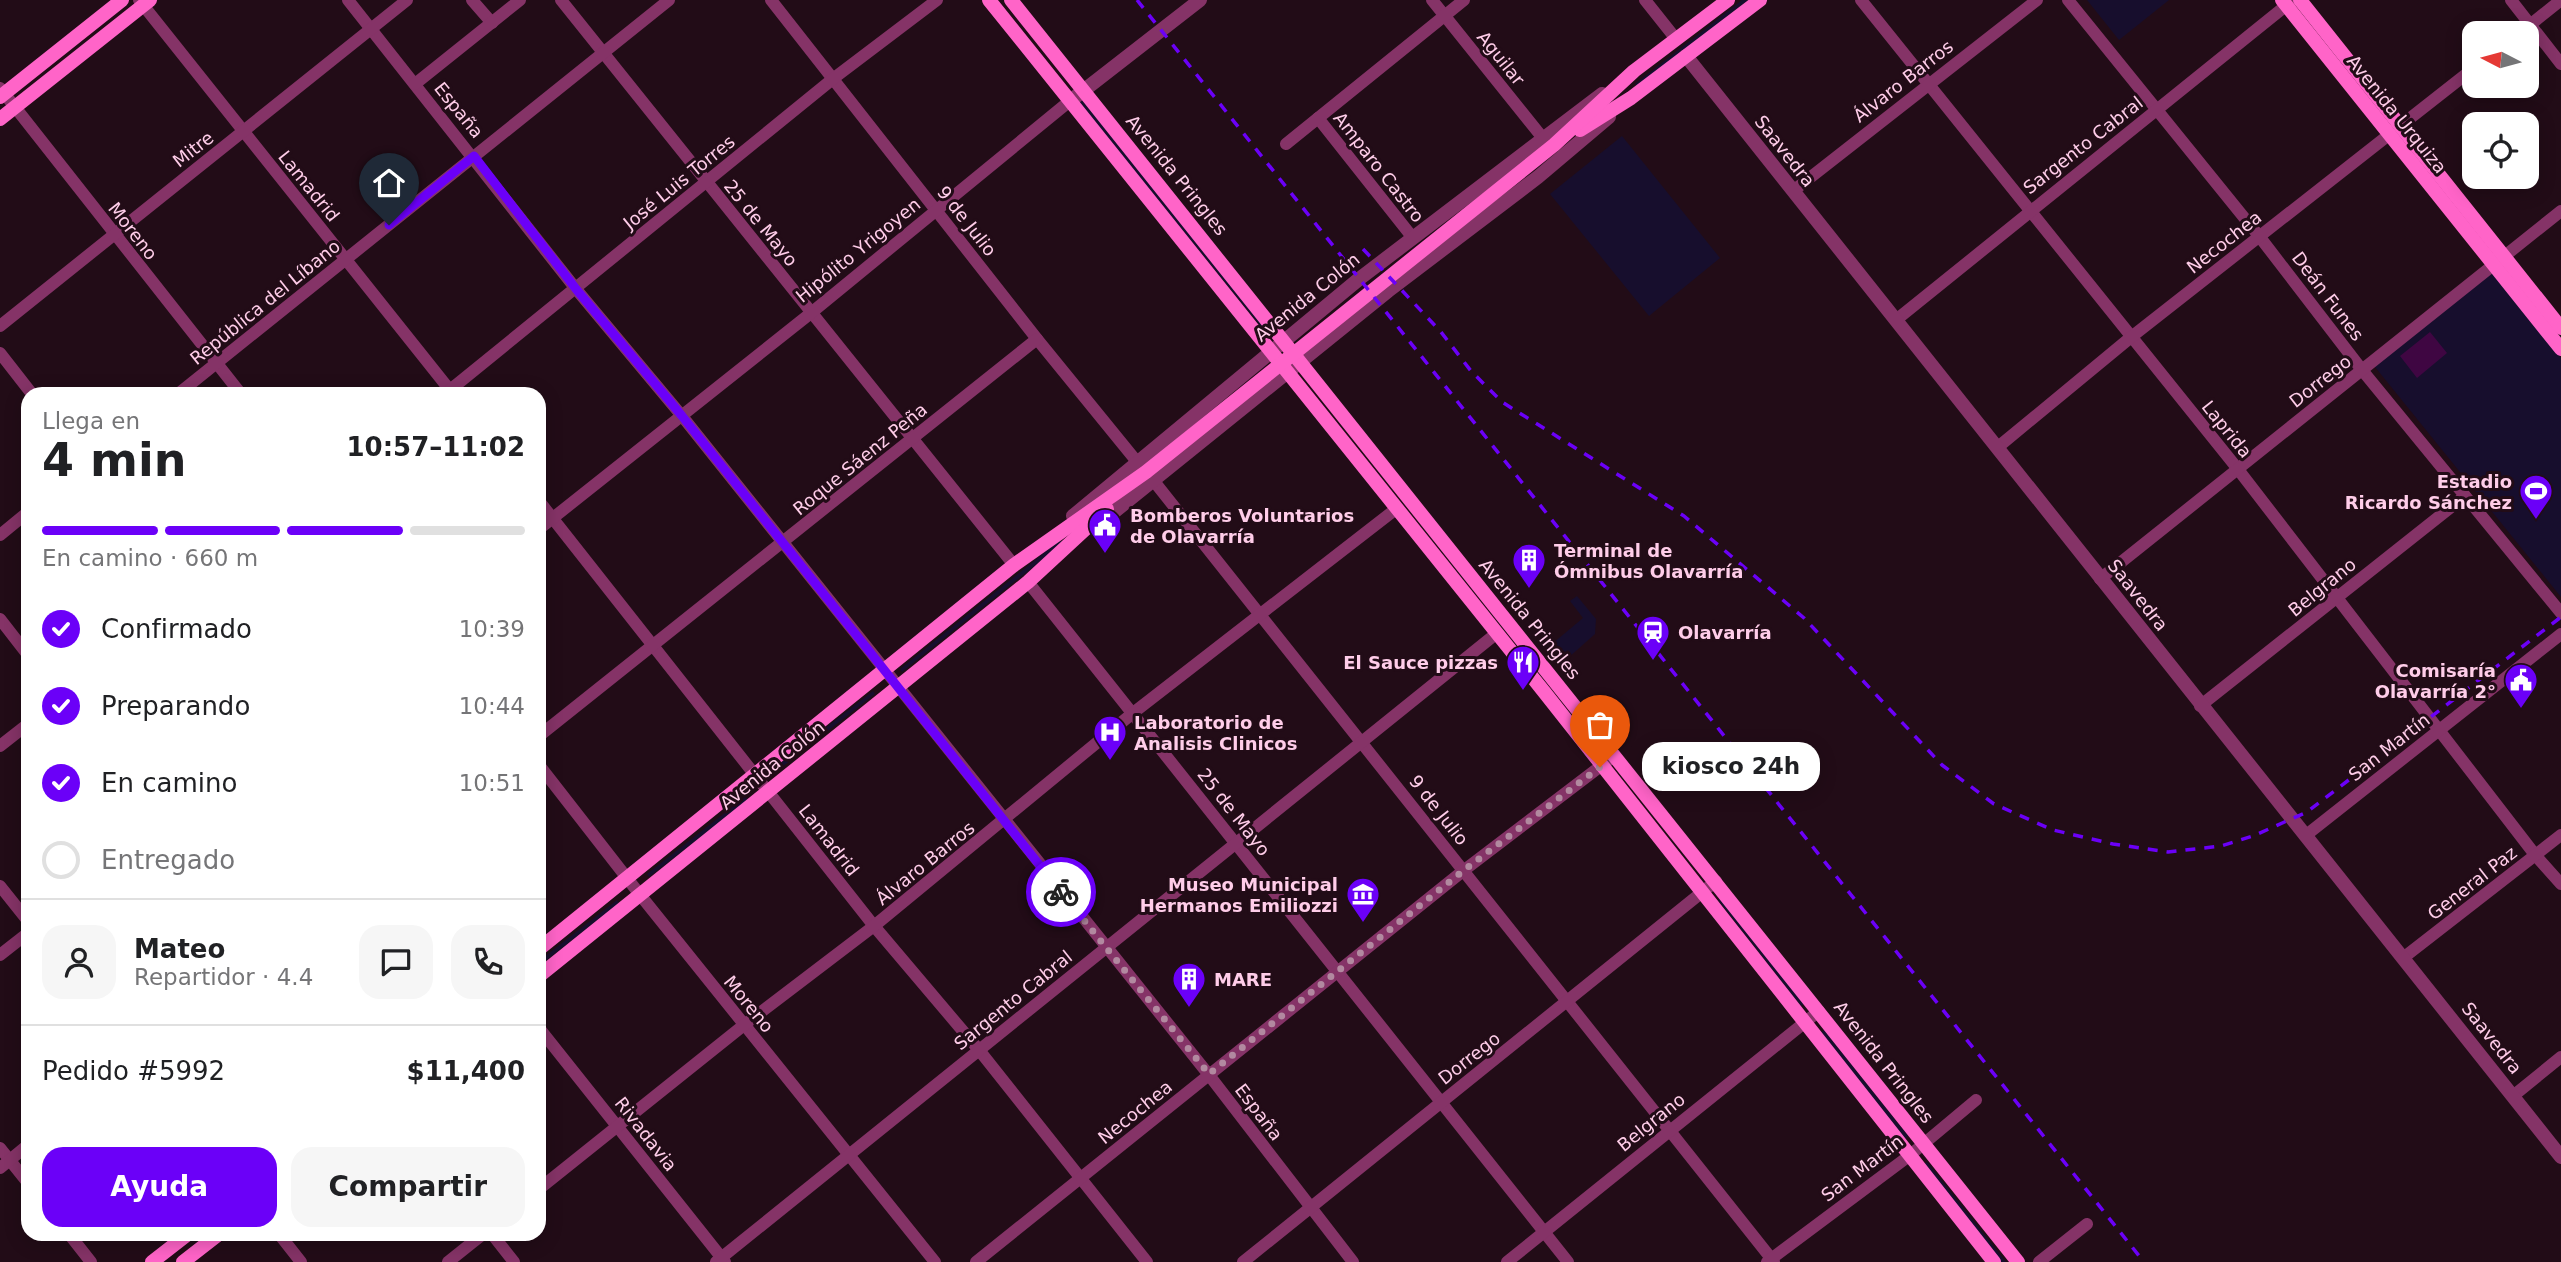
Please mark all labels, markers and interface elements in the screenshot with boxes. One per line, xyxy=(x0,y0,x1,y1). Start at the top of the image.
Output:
north arrow xyxy=(2462,21,2539,98)
map controls xyxy=(2462,21,2539,189)
street label: Aguilar xyxy=(1473,27,1530,90)
street label: Álvaro Barros xyxy=(1849,36,1957,126)
street label: Avenida Urquiza xyxy=(2343,51,2451,177)
street label: España xyxy=(430,78,488,142)
street label: Sargento Cabral xyxy=(2019,92,2147,198)
street label: Amparo Castro xyxy=(1329,108,1429,226)
street label: Avenida Pringles xyxy=(1122,111,1232,239)
street label: Saavedra xyxy=(1751,111,1819,191)
button: locate xyxy=(2462,112,2539,189)
street label: Mitre xyxy=(169,127,217,171)
street label: José Luis Torres xyxy=(618,131,739,234)
street label: Lamadrid xyxy=(274,146,344,226)
pin xyxy=(359,153,419,225)
icon: home xyxy=(370,164,408,202)
street label: 25 de Mayo xyxy=(720,176,802,270)
street label: 9 de Julio xyxy=(933,182,1001,260)
street label: Hipólito Yrigoyen xyxy=(792,193,924,307)
street label: Moreno xyxy=(104,198,162,264)
street label: Necochea xyxy=(2183,206,2265,278)
street label: República del Líbano xyxy=(186,235,344,369)
street label: Deán Funes xyxy=(2288,247,2368,345)
street label: Avenida Colón xyxy=(1250,248,1364,346)
street label: Dorrego xyxy=(2285,350,2355,412)
street label: Laprida xyxy=(2198,396,2256,462)
street label: Roque Sáenz Peña xyxy=(789,399,931,519)
text: Llega en xyxy=(42,408,140,434)
text: 10:57–11:02 xyxy=(346,432,525,462)
text: 4 min xyxy=(42,433,186,487)
place label: Estadio Ricardo Sánchez xyxy=(2345,471,2512,513)
sports icon: Estadio Ricardo Sánchez xyxy=(2517,472,2555,521)
place label: Bomberos Voluntarios de Olavarría xyxy=(1130,505,1354,547)
public building icon: Bomberos Voluntarios de Olavarría xyxy=(1086,506,1124,555)
place label: Terminal de Ómnibus Olavarría xyxy=(1554,540,1743,582)
building icon: Terminal de Ómnibus Olavarría xyxy=(1510,541,1548,590)
text: En camino · 660 m xyxy=(42,545,258,571)
street label: Belgrano xyxy=(2284,553,2360,621)
street label: Avenida Pringles xyxy=(1475,555,1585,683)
street label: Saavedra xyxy=(2104,555,2172,635)
icon: check xyxy=(42,610,80,648)
station icon: Olavarría xyxy=(1634,613,1672,662)
text: Confirmado xyxy=(101,614,252,644)
text: 10:39 xyxy=(459,616,525,642)
place label: Olavarría xyxy=(1678,622,1772,643)
restaurant icon: El Sauce pizzas xyxy=(1504,643,1542,692)
place label: El Sauce pizzas xyxy=(1343,652,1498,673)
place label: Comisaría Olavarría 2° xyxy=(2375,660,2496,702)
public building icon: Comisaría Olavarría 2° xyxy=(2502,661,2540,710)
icon: check xyxy=(42,687,80,725)
text: Preparando xyxy=(101,691,250,721)
text: 10:44 xyxy=(459,693,525,719)
pin xyxy=(1570,695,1630,767)
icon: bag xyxy=(1581,706,1619,744)
street label: San Martín xyxy=(2344,709,2434,785)
place label: Laboratorio de Analisis Clinicos xyxy=(1134,712,1297,754)
hospital icon: Laboratorio de Analisis Clinicos xyxy=(1091,713,1129,762)
street label: Avenida Colón xyxy=(715,716,829,814)
callout: kiosco 24h xyxy=(1642,742,1820,792)
text: kiosco 24h xyxy=(1662,753,1800,779)
icon: check xyxy=(42,764,80,802)
street label: 25 de Mayo xyxy=(1193,764,1275,860)
text: En camino xyxy=(101,768,237,798)
text: 10:51 xyxy=(459,770,525,796)
street label: 9 de Julio xyxy=(1405,771,1473,849)
street label: Lamadrid xyxy=(795,800,863,880)
street label: Álvaro Barros xyxy=(872,817,978,909)
street label: General Paz xyxy=(2423,842,2521,924)
text: Entregado xyxy=(101,845,235,875)
courier xyxy=(1026,857,1096,927)
icon: bike xyxy=(1042,873,1080,911)
place label: Museo Municipal Hermanos Emiliozzi xyxy=(1140,874,1338,916)
museum icon: Museo Municipal Hermanos Emiliozzi xyxy=(1344,875,1382,924)
button: person xyxy=(42,925,116,999)
button: chat xyxy=(359,925,433,999)
button: phone xyxy=(451,925,525,999)
text: Mateo xyxy=(134,934,225,964)
street label: Sargento Cabral xyxy=(950,946,1076,1054)
building icon: MARE xyxy=(1170,960,1208,1009)
text: Repartidor · 4.4 xyxy=(134,964,313,990)
place label: MARE xyxy=(1214,969,1272,990)
street label: Moreno xyxy=(720,971,778,1037)
street label: Avenida Pringles xyxy=(1830,997,1938,1127)
street label: Saavedra xyxy=(2458,998,2526,1078)
street label: Dorrego xyxy=(1434,1027,1504,1089)
text: Pedido #5992 xyxy=(42,1056,225,1086)
text: $11,400 xyxy=(407,1056,525,1086)
street label: Necochea xyxy=(1094,1076,1176,1148)
street label: España xyxy=(1231,1079,1287,1145)
street label: Belgrano xyxy=(1613,1088,1689,1156)
street label: Rivadavia xyxy=(611,1093,681,1175)
street label: San Martín xyxy=(1817,1130,1907,1206)
button: Ayuda xyxy=(42,1147,277,1227)
button: Compartir xyxy=(291,1147,525,1227)

